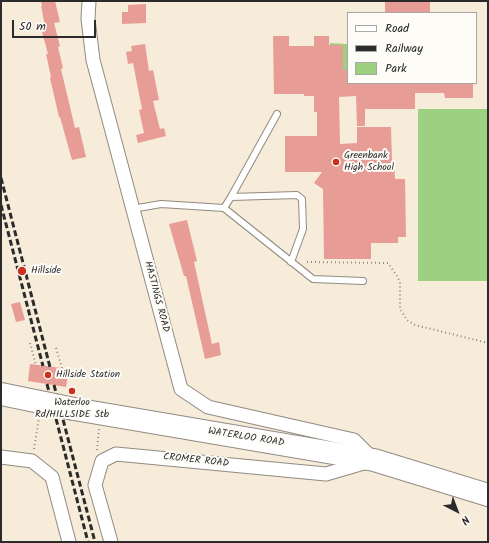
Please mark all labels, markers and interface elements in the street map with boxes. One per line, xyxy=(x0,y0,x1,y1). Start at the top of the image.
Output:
scale bar xyxy=(14,12,98,38)
legend xyxy=(347,12,477,84)
text: 50 m xyxy=(19,17,46,36)
text: Road xyxy=(385,19,409,38)
text: Railway xyxy=(385,39,423,58)
text: Park xyxy=(385,59,407,78)
place label: Greenbank High School xyxy=(344,150,394,174)
marker: Greenbank High School xyxy=(331,157,341,167)
street label: HASTINGS ROAD xyxy=(141,260,171,334)
marker: Hillside xyxy=(16,265,28,277)
place label: Hillside xyxy=(31,265,61,277)
place label: Hillside Station xyxy=(56,369,120,381)
marker: Hillside Station xyxy=(43,370,53,380)
marker: Waterloo Rd/HILLSIDE Stb xyxy=(67,386,77,396)
place label: Waterloo Rd/HILLSIDE Stb xyxy=(35,397,109,420)
street label: WATERLOO ROAD xyxy=(207,426,285,450)
street label: CROMER ROAD xyxy=(163,452,229,470)
north arrow xyxy=(437,491,477,531)
text: N xyxy=(456,511,474,529)

